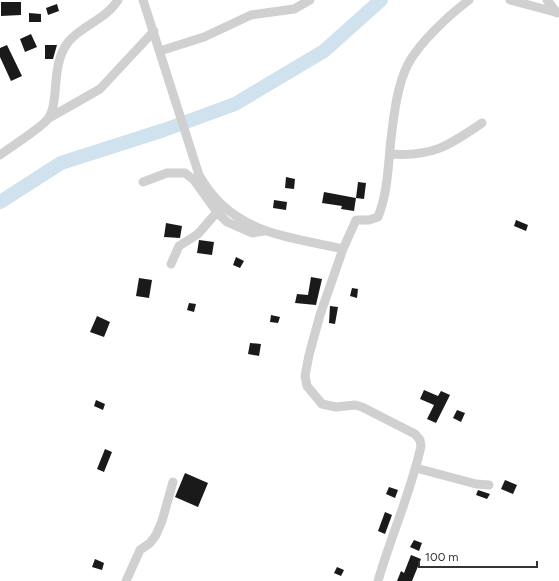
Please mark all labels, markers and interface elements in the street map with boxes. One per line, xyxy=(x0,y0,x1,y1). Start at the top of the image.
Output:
scale bar xyxy=(419,543,537,569)
text: 100 m xyxy=(425,550,459,564)

